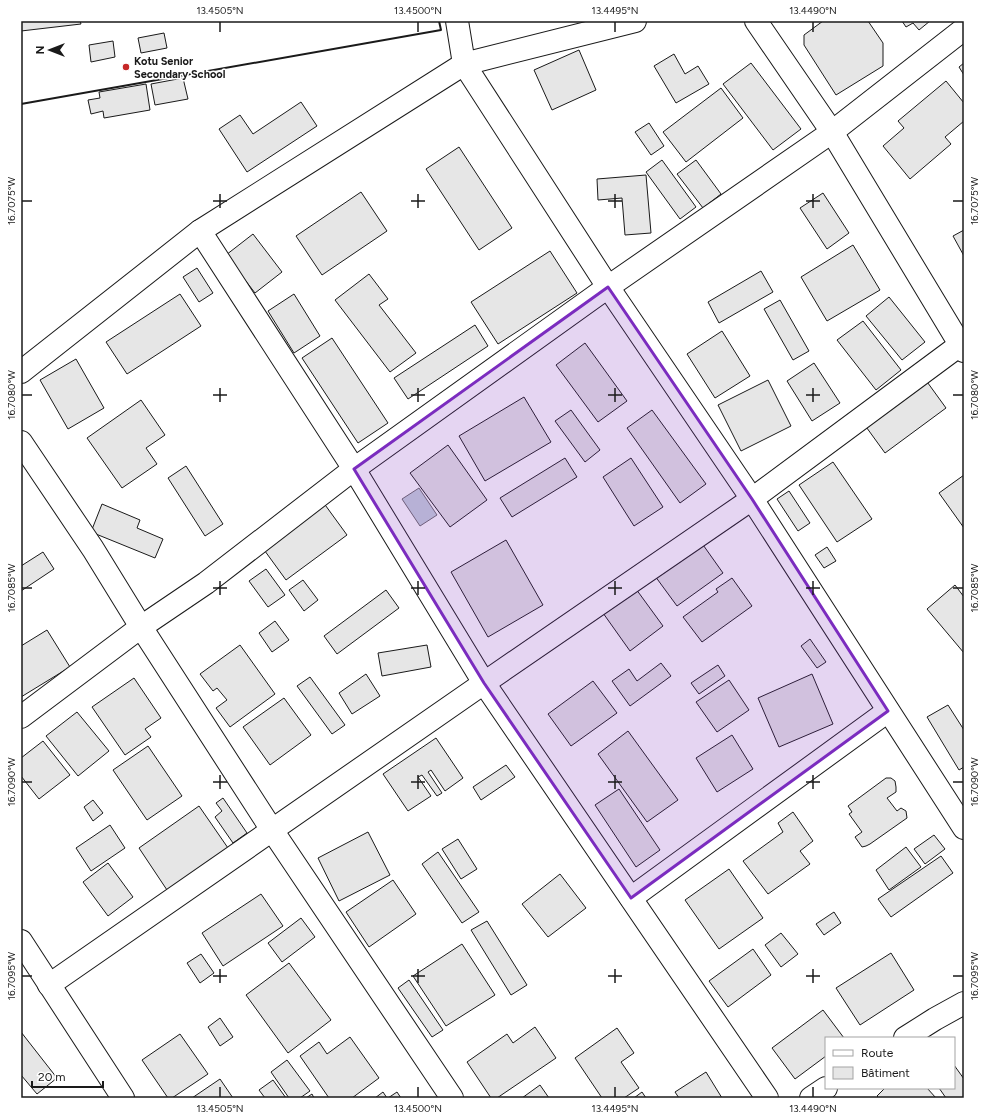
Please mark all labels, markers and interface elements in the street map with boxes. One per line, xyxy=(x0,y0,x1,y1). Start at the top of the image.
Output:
text: 13.4505°N xyxy=(196,4,244,17)
text: 13.4500°N xyxy=(394,4,442,17)
text: 13.4495°N xyxy=(592,4,638,17)
text: 13.4490°N xyxy=(789,4,837,17)
north arrow xyxy=(30,30,70,70)
text: N xyxy=(34,46,47,54)
place label: Kotu Senior Secondary School xyxy=(134,55,226,81)
marker: Kotu Senior Secondary School xyxy=(121,62,131,72)
text: 16.7075°W xyxy=(5,177,18,225)
text: 16.7075°W xyxy=(968,177,981,225)
text: 16.7080°W xyxy=(5,370,18,420)
text: 16.7080°W xyxy=(968,370,981,420)
text: 16.7085°W xyxy=(5,563,18,612)
text: 16.7085°W xyxy=(968,563,981,612)
text: 16.7090°W xyxy=(5,757,18,807)
text: 16.7090°W xyxy=(968,757,981,807)
text: 16.7095°W xyxy=(5,951,18,1000)
text: 16.7095°W xyxy=(968,951,981,1000)
legend xyxy=(825,1037,955,1089)
text: Route xyxy=(861,1046,894,1060)
scale bar xyxy=(32,1063,103,1089)
text: Bâtiment xyxy=(861,1066,910,1080)
text: 20 m xyxy=(38,1070,66,1084)
text: 13.4505°N xyxy=(196,1102,244,1115)
text: 13.4500°N xyxy=(394,1102,442,1115)
text: 13.4495°N xyxy=(592,1102,638,1115)
text: 13.4490°N xyxy=(789,1102,837,1115)

